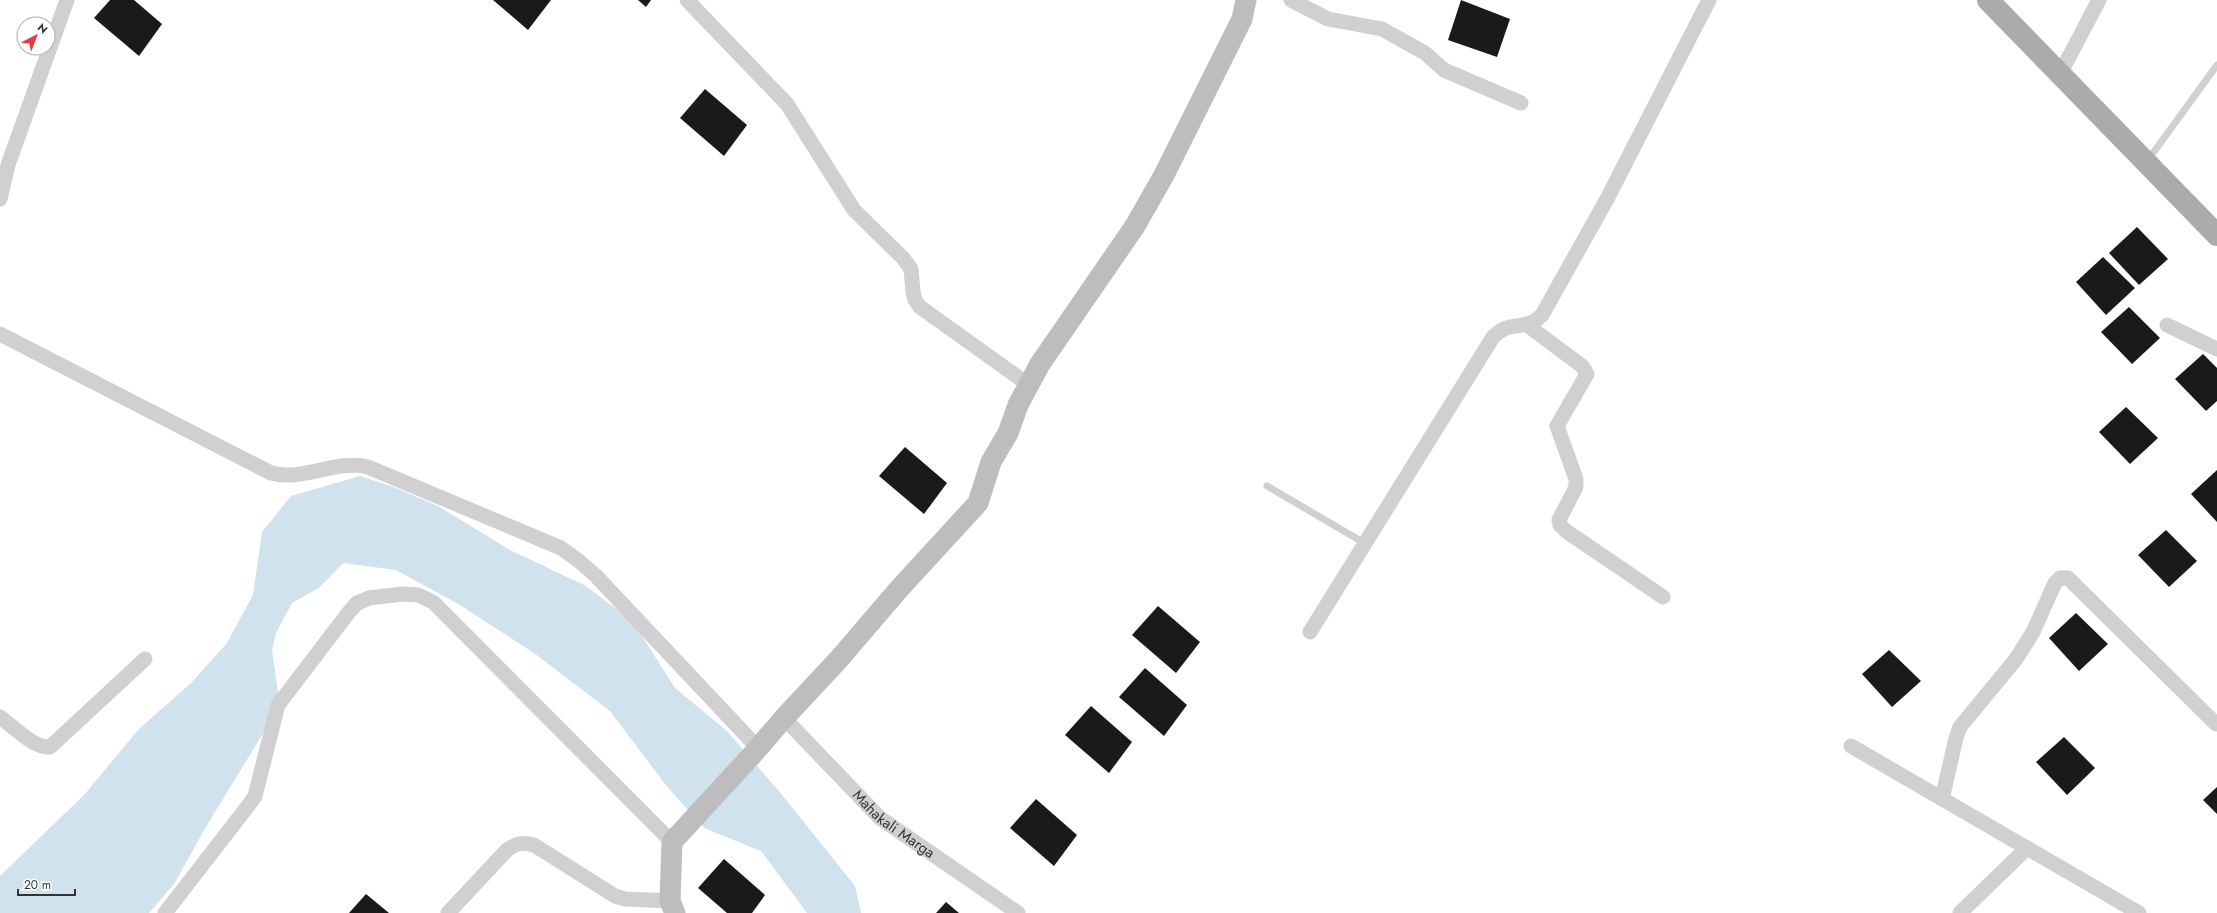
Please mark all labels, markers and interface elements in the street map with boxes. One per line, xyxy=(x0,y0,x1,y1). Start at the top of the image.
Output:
north arrow xyxy=(16,16,56,56)
text: N xyxy=(34,20,51,37)
street label: Mahakali Marga xyxy=(847,785,939,864)
scale bar xyxy=(18,871,75,897)
text: 20 m xyxy=(24,876,51,894)

